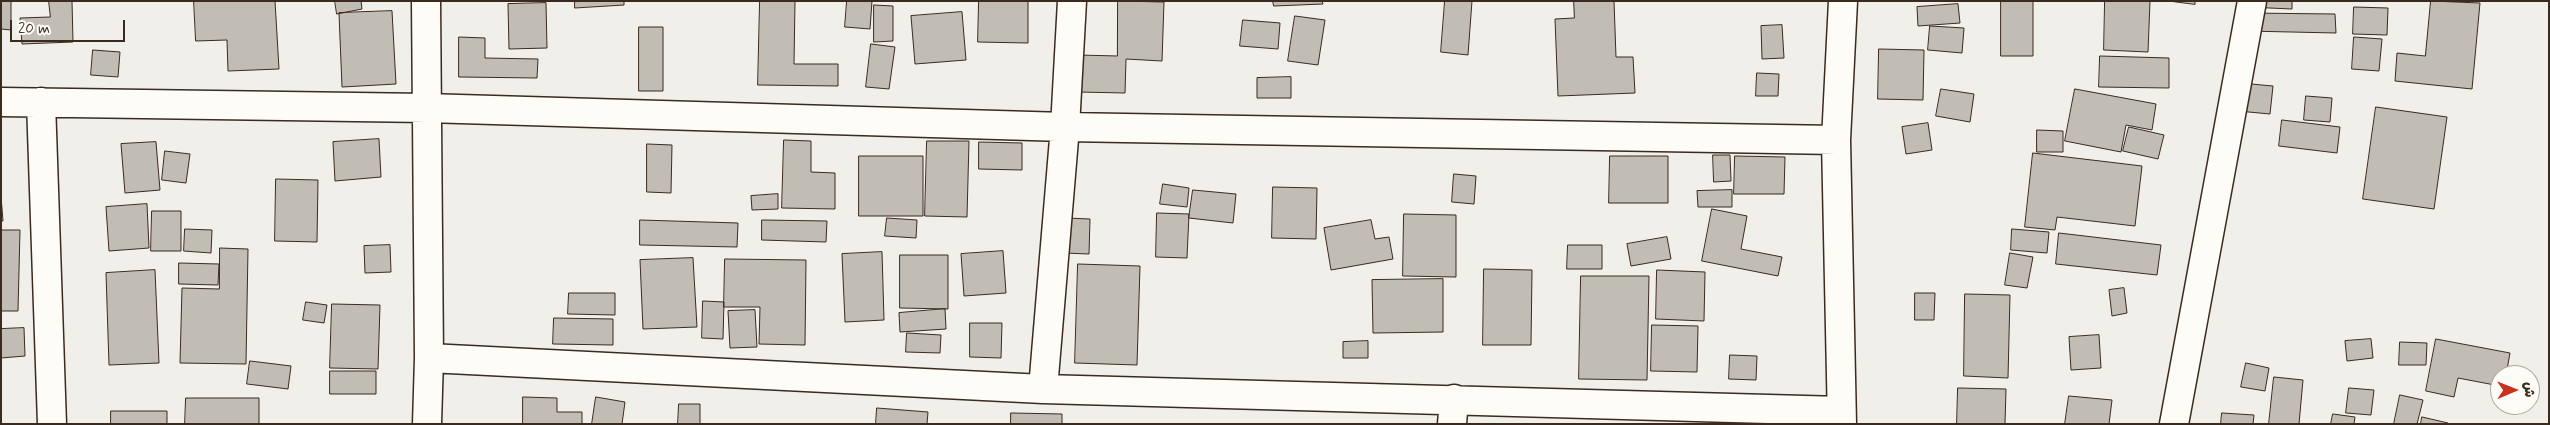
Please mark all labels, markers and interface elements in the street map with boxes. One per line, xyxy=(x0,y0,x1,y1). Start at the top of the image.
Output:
scale bar xyxy=(12,10,128,42)
text: 20 m xyxy=(18,19,50,39)
north arrow xyxy=(2490,365,2540,415)
text: ش xyxy=(2520,382,2538,398)

